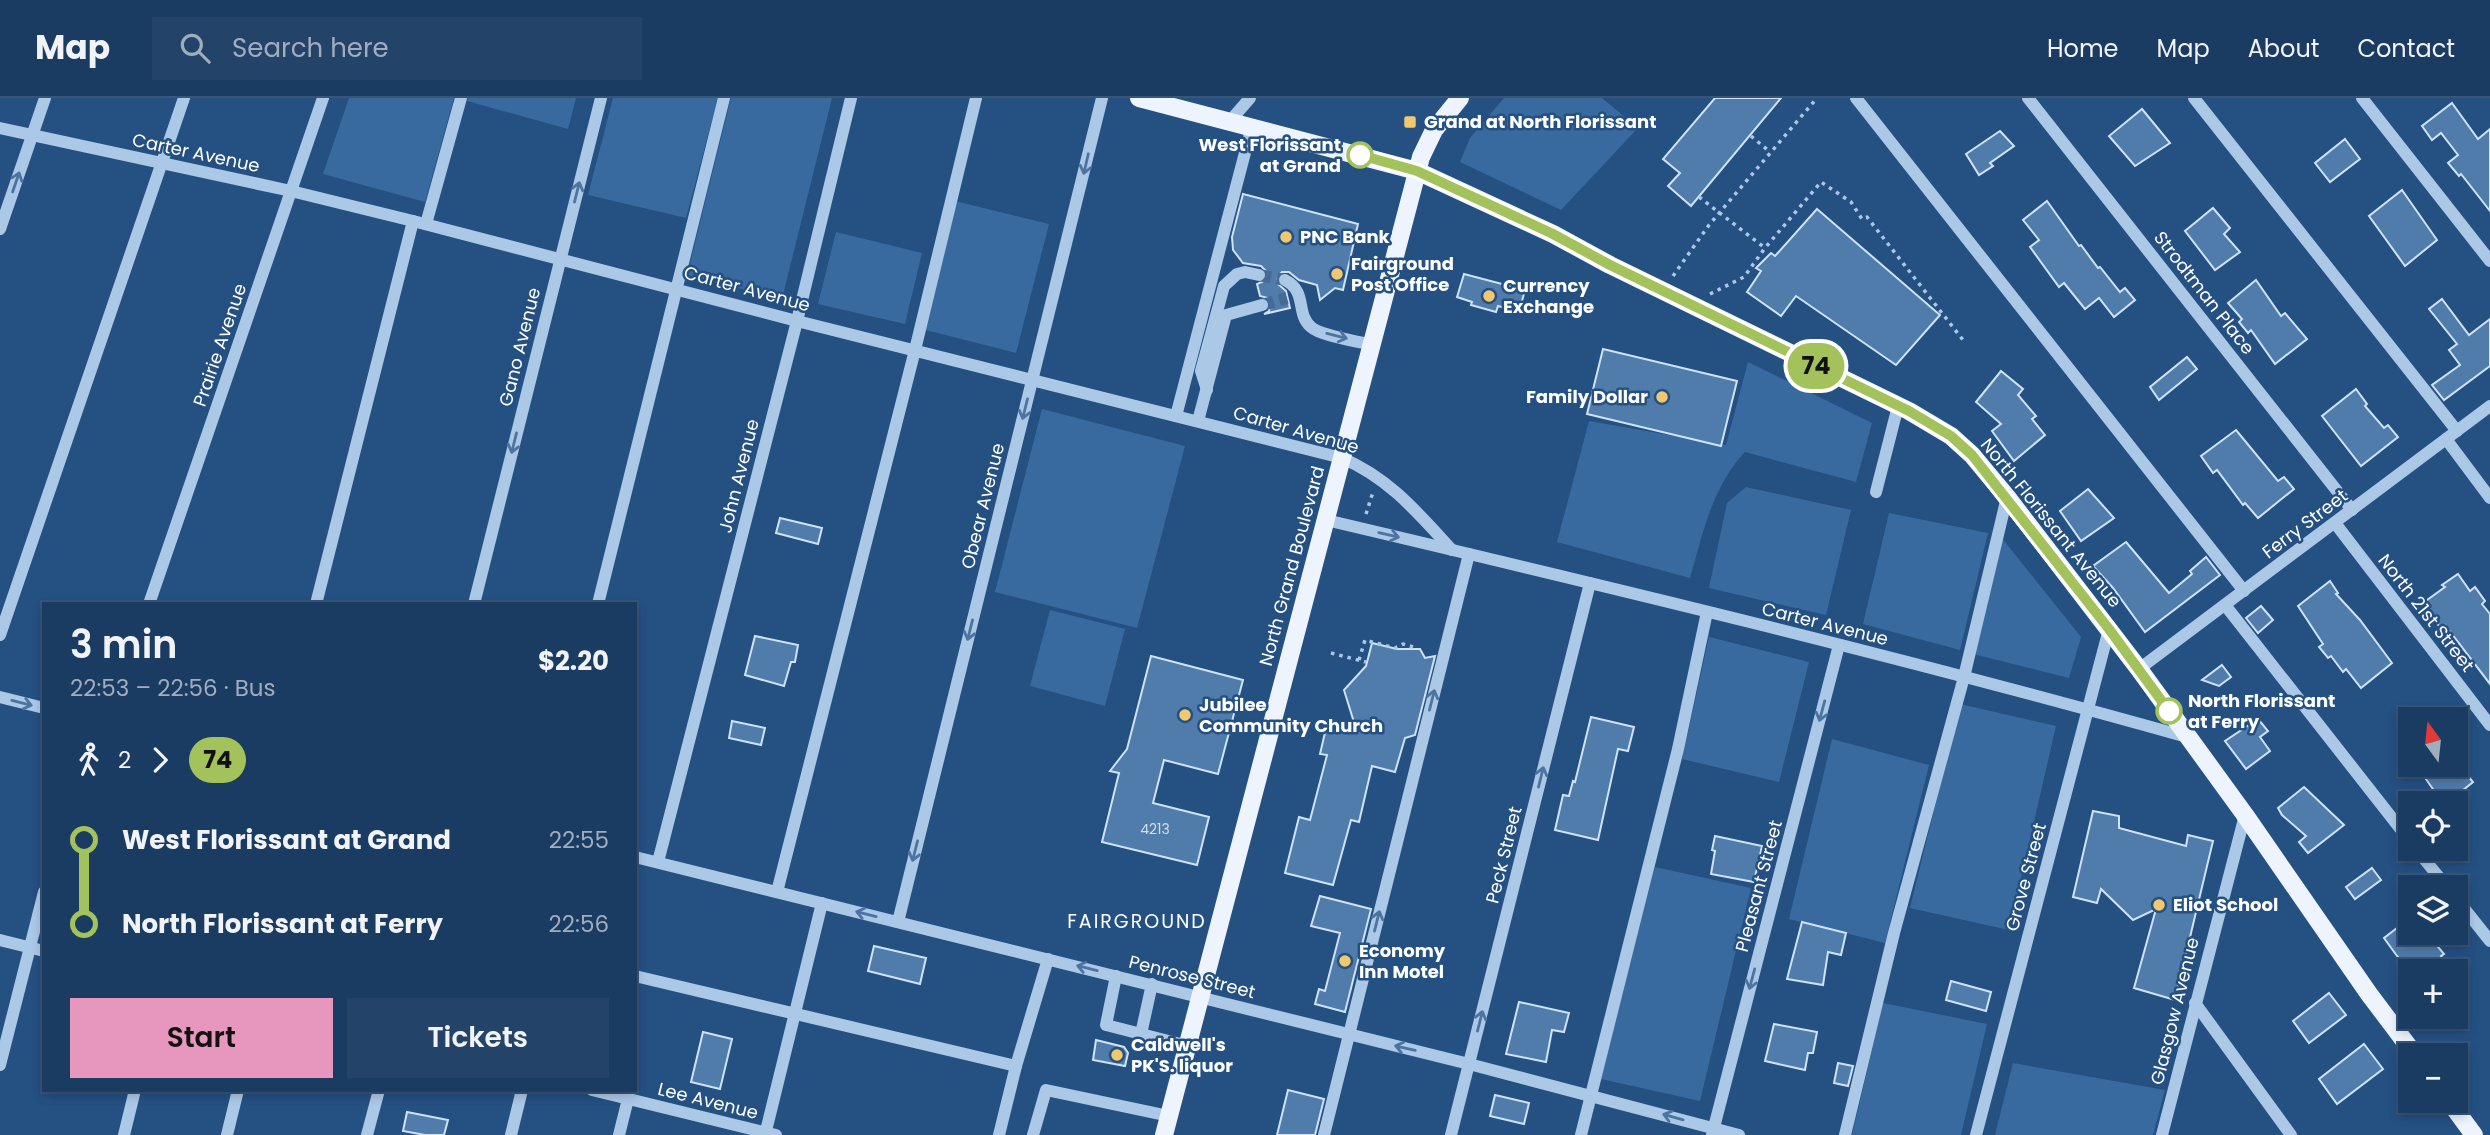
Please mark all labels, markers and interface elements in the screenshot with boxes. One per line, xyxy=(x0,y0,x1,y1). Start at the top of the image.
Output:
search box xyxy=(152,17,642,80)
text: Map xyxy=(35,24,110,71)
icon: search xyxy=(176,29,214,67)
text: Search here xyxy=(232,30,389,66)
text: Home xyxy=(2047,32,2119,65)
text: Map xyxy=(2157,32,2210,65)
text: About xyxy=(2248,32,2319,65)
text: Contact xyxy=(2357,32,2455,65)
place label: Grand at North Florissant xyxy=(1424,109,1657,134)
marker: Grand at North Florissant xyxy=(1402,114,1418,130)
street label: Carter Avenue xyxy=(130,127,262,178)
place label: West Florissant at Grand xyxy=(1198,132,1341,178)
marker: West Florissant at Grand xyxy=(1347,142,1373,168)
one-way arrow xyxy=(1079,153,1092,175)
one-way arrow xyxy=(10,171,23,193)
one-way arrow xyxy=(571,181,584,203)
place label: PNC Bank xyxy=(1300,224,1391,249)
street label: Strodtman Place xyxy=(2148,226,2260,360)
marker: PNC Bank xyxy=(1278,229,1294,245)
place label: Fairground Post Office xyxy=(1351,251,1454,297)
street label: Carter Avenue xyxy=(681,260,813,317)
marker: Fairground Post Office xyxy=(1329,266,1345,282)
place label: Currency Exchange xyxy=(1503,273,1594,319)
street label: Prairie Avenue xyxy=(187,280,252,410)
street label: Gano Avenue xyxy=(493,285,546,409)
marker: Currency Exchange xyxy=(1481,288,1497,304)
one-way arrow xyxy=(1325,330,1348,343)
line badge: 74 xyxy=(1784,343,1848,389)
text: 74 xyxy=(1801,349,1831,382)
place label: Family Dollar xyxy=(1526,384,1648,409)
marker: Family Dollar xyxy=(1654,389,1670,405)
one-way arrow xyxy=(1018,397,1031,420)
street label: Carter Avenue xyxy=(1230,400,1362,459)
street label: John Avenue xyxy=(712,416,765,535)
one-way arrow xyxy=(507,431,520,454)
street label: North Florissant Avenue xyxy=(1975,433,2128,613)
street label: Obear Avenue xyxy=(955,440,1010,571)
street label: North Grand Boulevard xyxy=(1253,463,1330,669)
street label: Ferry Street xyxy=(2257,483,2353,564)
one-way arrow xyxy=(1377,529,1400,542)
street label: North 21st Street xyxy=(2372,549,2480,677)
street label: Carter Avenue xyxy=(1759,596,1891,651)
text: 3 min xyxy=(70,618,177,671)
one-way arrow xyxy=(963,618,976,641)
text: $2.20 xyxy=(538,643,609,679)
text: 22:53 – 22:56 · Bus xyxy=(70,672,276,704)
place label: North Florissant at Ferry xyxy=(2188,688,2335,734)
one-way arrow xyxy=(1426,689,1439,712)
place label: Jubilee Community Church xyxy=(1199,692,1383,738)
one-way arrow xyxy=(10,697,33,710)
marker: North Florissant at Ferry xyxy=(2156,698,2182,724)
one-way arrow xyxy=(1815,699,1828,722)
marker: Jubilee Community Church xyxy=(1177,707,1193,723)
north arrow xyxy=(2398,707,2468,777)
map controls xyxy=(2398,707,2468,1113)
icon: walk xyxy=(70,741,108,779)
icon: forward xyxy=(141,741,179,779)
text: 74 xyxy=(203,743,232,776)
text: 2 xyxy=(118,744,131,776)
one-way arrow xyxy=(1535,766,1548,789)
button: locate xyxy=(2398,791,2468,861)
street label: Peck Street xyxy=(1479,804,1528,906)
street label: Pleasant Street xyxy=(1729,817,1788,954)
house number: 4213 xyxy=(1140,819,1170,839)
street label: Grove Street xyxy=(1999,820,2052,934)
text: West Florissant at Grand xyxy=(122,822,451,858)
text: 22:55 xyxy=(549,824,609,856)
one-way arrow xyxy=(908,839,921,861)
button: layers xyxy=(2398,875,2468,945)
place label: Eliot School xyxy=(2173,892,2278,917)
marker: Eliot School xyxy=(2151,897,2167,913)
text: North Florissant at Ferry xyxy=(122,906,443,942)
one-way arrow xyxy=(855,907,878,920)
text: 22:56 xyxy=(549,908,609,940)
district label: FAIRGROUND xyxy=(1067,908,1207,935)
one-way arrow xyxy=(1371,910,1384,933)
street label: Glasgow Avenue xyxy=(2144,935,2205,1087)
place label: Economy Inn Motel xyxy=(1359,938,1446,984)
street label: Penrose Street xyxy=(1126,949,1258,1004)
marker: Economy Inn Motel xyxy=(1337,953,1353,969)
button: + xyxy=(2398,959,2468,1029)
one-way arrow xyxy=(1076,961,1099,975)
one-way arrow xyxy=(1745,968,1758,990)
button: Start xyxy=(70,998,333,1078)
button: Tickets xyxy=(347,998,609,1078)
one-way arrow xyxy=(1474,1010,1487,1033)
place label: Caldwell's PK'S. liquor xyxy=(1131,1032,1233,1078)
one-way arrow xyxy=(1394,1041,1417,1055)
button: − xyxy=(2398,1043,2468,1113)
marker: Caldwell's PK'S. liquor xyxy=(1109,1047,1125,1063)
street label: Lee Avenue xyxy=(655,1076,761,1125)
one-way arrow xyxy=(1662,1110,1684,1123)

